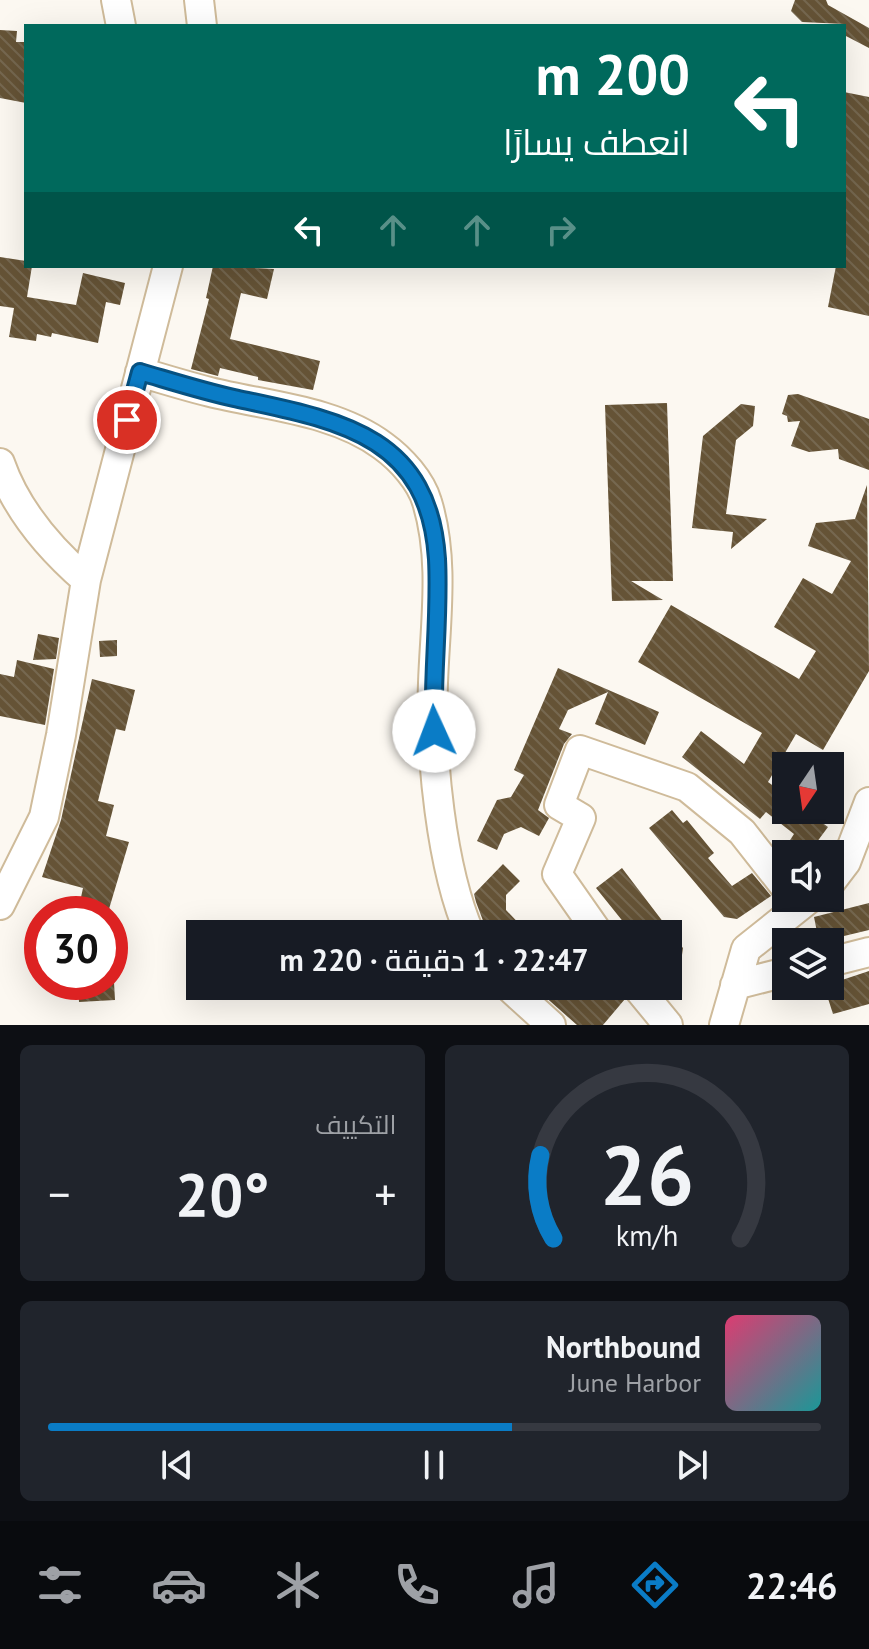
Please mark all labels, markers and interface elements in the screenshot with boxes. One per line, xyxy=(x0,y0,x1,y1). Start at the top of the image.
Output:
text: 200 m xyxy=(535,38,690,110)
icon: left xyxy=(718,56,822,160)
text: انعطف يسارًا xyxy=(503,118,690,165)
icon: left xyxy=(287,208,331,252)
icon: ahead xyxy=(371,208,415,252)
icon: ahead xyxy=(455,208,499,252)
icon: right xyxy=(539,208,583,252)
pin xyxy=(93,386,161,454)
icon: arrive xyxy=(105,398,149,442)
position arrow xyxy=(392,689,476,773)
north arrow xyxy=(772,752,844,824)
map controls xyxy=(772,752,844,1000)
button: sound xyxy=(772,840,844,912)
speed limit sign: 30 xyxy=(24,896,128,1000)
button: layers xyxy=(772,928,844,1000)
text: 22:47 · 1 دقيقة · 220 m xyxy=(280,940,588,979)
text: التكييف xyxy=(315,1108,397,1141)
text: 26 xyxy=(600,1120,694,1228)
text: 20° xyxy=(175,1155,269,1233)
text: − xyxy=(48,1165,70,1222)
text: + xyxy=(374,1165,396,1222)
text: km/h xyxy=(615,1217,678,1254)
text: Northbound xyxy=(546,1327,701,1366)
text: June Harbor xyxy=(569,1366,701,1399)
icon: previous xyxy=(155,1443,199,1487)
icon: pause xyxy=(412,1443,456,1487)
icon: next xyxy=(670,1443,714,1487)
icon: filters xyxy=(32,1557,88,1613)
icon: car xyxy=(151,1557,207,1613)
icon: climate xyxy=(270,1557,326,1613)
icon: phone xyxy=(389,1557,445,1613)
icon: music xyxy=(508,1557,564,1613)
icon: directions xyxy=(627,1557,683,1613)
text: 22:46 xyxy=(746,1562,837,1609)

